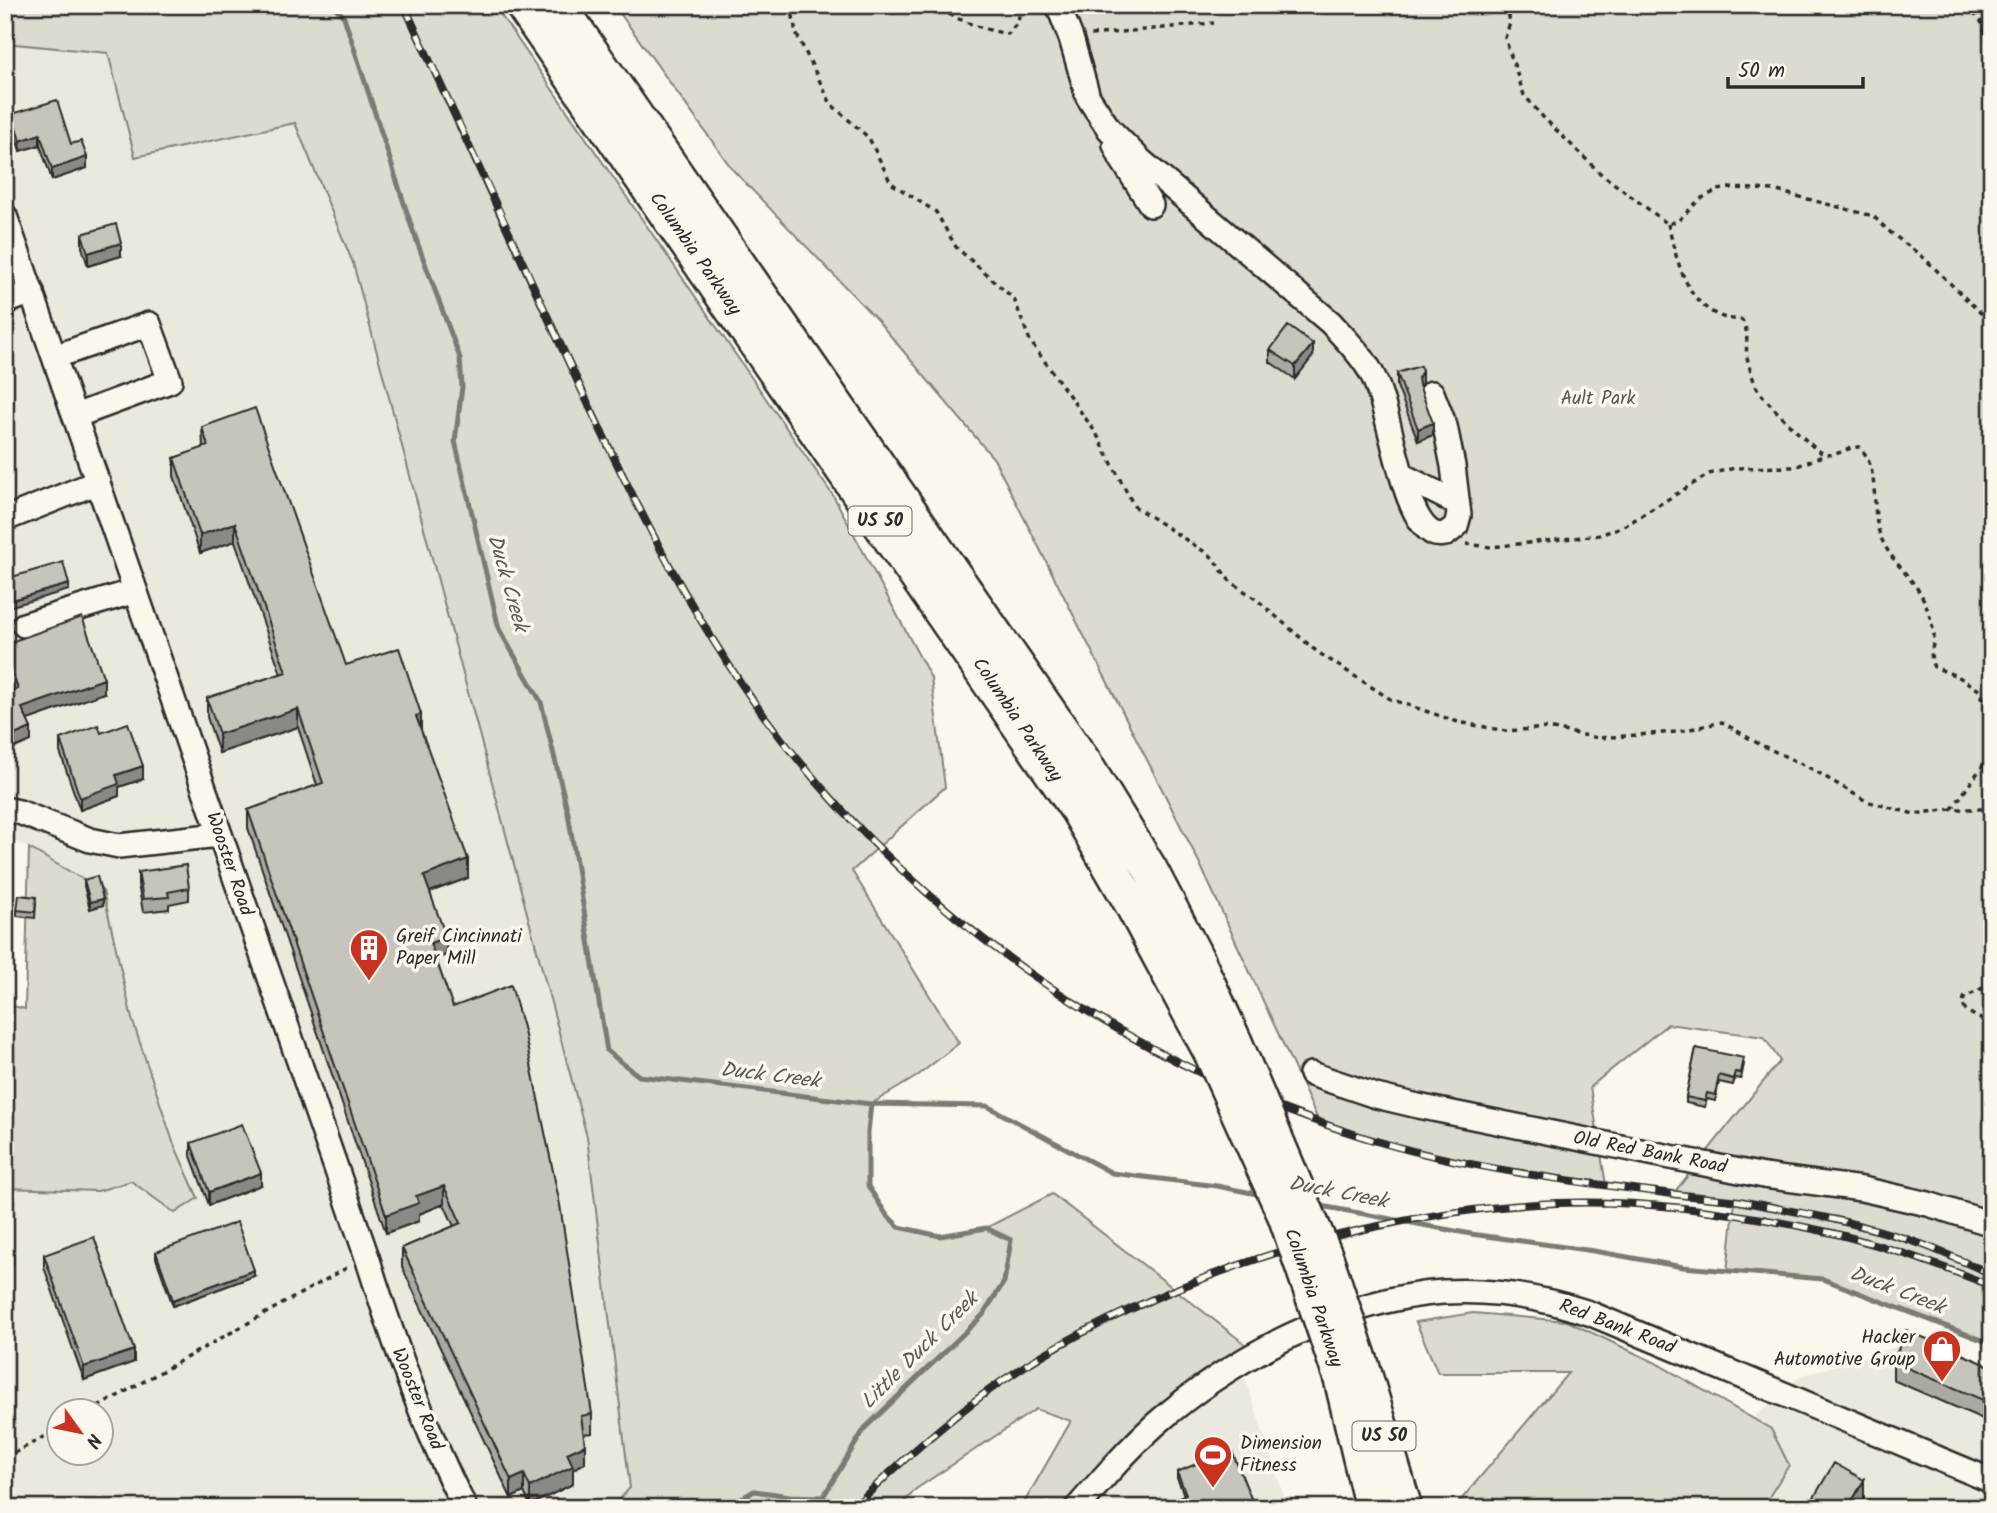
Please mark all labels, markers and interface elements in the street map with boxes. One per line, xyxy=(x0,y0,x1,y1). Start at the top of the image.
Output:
scale bar xyxy=(1728,46,1862,90)
text: 50 m xyxy=(1738,55,1785,88)
street label: Columbia Parkway xyxy=(641,186,749,323)
park label: Ault Park xyxy=(1561,384,1635,414)
road number: US 50 xyxy=(848,506,912,536)
water label: Duck Creek xyxy=(477,531,537,638)
street label: Columbia Parkway xyxy=(964,652,1071,789)
street label: Wooster Road xyxy=(197,808,261,920)
place label: Greif Cincinnati Paper Mill xyxy=(396,922,523,974)
building icon: Greif Cincinnati Paper Mill xyxy=(348,927,390,982)
water label: Duck Creek xyxy=(719,1054,825,1099)
street label: Old Red Bank Road xyxy=(1571,1123,1730,1183)
water label: Duck Creek xyxy=(1286,1167,1393,1219)
street label: Columbia Parkway xyxy=(1275,1225,1351,1372)
water label: Duck Creek xyxy=(1845,1258,1952,1325)
water label: Little Duck Creek xyxy=(853,1282,989,1418)
street label: Red Bank Road xyxy=(1554,1291,1680,1363)
place label: Hacker Automotive Group xyxy=(1774,1323,1917,1375)
shop icon: Hacker Automotive Group xyxy=(1921,1328,1963,1383)
street label: Wooster Road xyxy=(383,1343,451,1455)
north arrow xyxy=(46,1398,116,1468)
road number: US 50 xyxy=(1352,1422,1416,1450)
text: N xyxy=(77,1427,108,1453)
place label: Dimension Fitness xyxy=(1240,1429,1322,1481)
sports icon: Dimension Fitness xyxy=(1192,1434,1234,1489)

